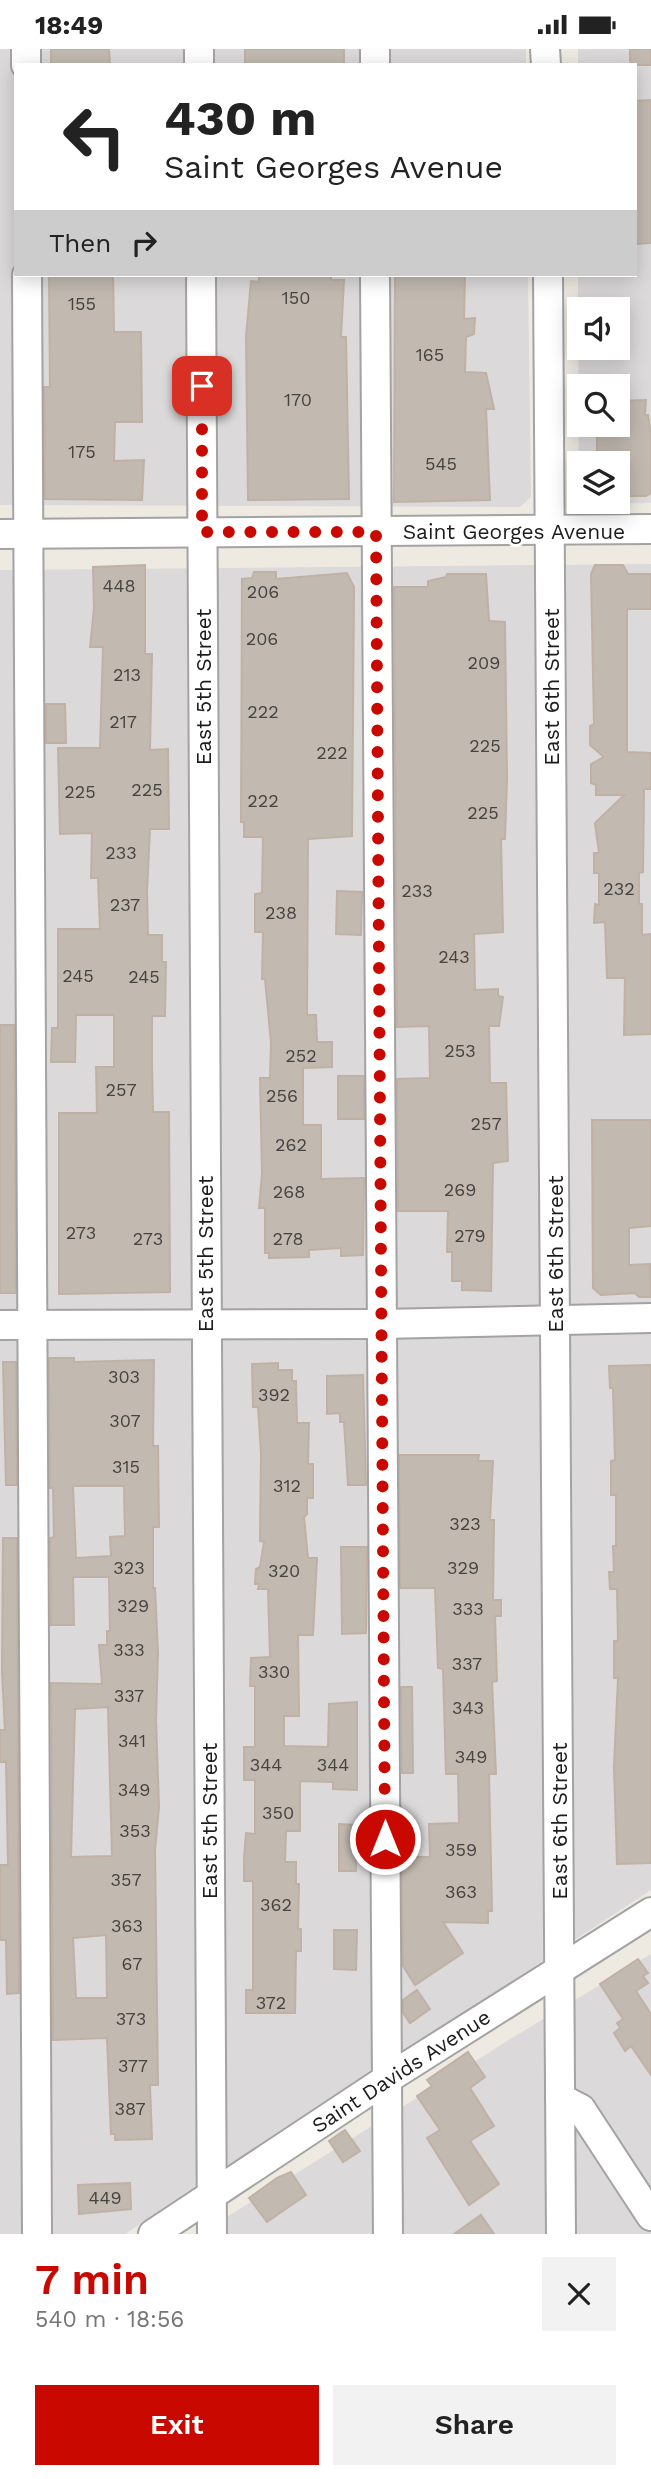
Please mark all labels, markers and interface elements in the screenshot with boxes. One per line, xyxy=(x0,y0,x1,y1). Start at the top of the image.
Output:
text: 18:49 xyxy=(35,10,103,40)
text: 430 m xyxy=(164,89,316,147)
icon: left xyxy=(49,91,140,182)
text: Saint Georges Avenue xyxy=(164,148,503,186)
icon: right xyxy=(125,224,163,262)
text: Then xyxy=(49,228,111,258)
house number: 150 xyxy=(282,287,310,308)
house number: 155 xyxy=(68,293,96,314)
map controls xyxy=(567,297,630,514)
button: sound xyxy=(567,297,630,360)
house number: 165 xyxy=(416,344,444,365)
pin xyxy=(172,356,232,416)
icon: arrive xyxy=(183,367,221,405)
button: search xyxy=(567,374,630,437)
house number: 170 xyxy=(284,389,312,410)
house number: 175 xyxy=(68,441,96,462)
button: layers xyxy=(567,451,630,514)
house number: 545 xyxy=(425,453,457,474)
street label: Saint Georges Avenue xyxy=(403,519,625,544)
house number: 448 xyxy=(102,575,136,596)
house number: 206 xyxy=(247,581,279,602)
street label: East 5th Street xyxy=(191,608,216,765)
street label: East 6th Street xyxy=(539,608,564,766)
house number: 206 xyxy=(246,628,278,649)
house number: 209 xyxy=(468,652,500,673)
house number: 213 xyxy=(113,664,141,685)
house number: 222 xyxy=(247,701,279,722)
house number: 217 xyxy=(109,711,137,732)
house number: 225 xyxy=(469,735,501,756)
house number: 222 xyxy=(316,742,348,763)
house number: 225 xyxy=(131,779,163,800)
house number: 225 xyxy=(64,781,96,802)
house number: 222 xyxy=(247,790,279,811)
house number: 225 xyxy=(467,802,499,823)
house number: 233 xyxy=(105,842,137,863)
house number: 232 xyxy=(603,878,635,899)
house number: 233 xyxy=(401,880,433,901)
house number: 237 xyxy=(110,894,140,915)
house number: 238 xyxy=(265,902,297,923)
house number: 243 xyxy=(438,946,470,967)
house number: 245 xyxy=(62,965,94,986)
house number: 245 xyxy=(128,966,160,987)
house number: 253 xyxy=(444,1040,476,1061)
house number: 252 xyxy=(285,1045,317,1066)
house number: 257 xyxy=(105,1079,137,1100)
house number: 256 xyxy=(266,1085,298,1106)
house number: 257 xyxy=(470,1113,502,1134)
house number: 262 xyxy=(275,1134,307,1155)
street label: East 5th Street xyxy=(193,1175,218,1332)
street label: East 6th Street xyxy=(543,1175,568,1333)
house number: 269 xyxy=(444,1179,476,1200)
house number: 268 xyxy=(273,1181,305,1202)
house number: 273 xyxy=(66,1222,96,1243)
house number: 279 xyxy=(454,1225,486,1246)
house number: 273 xyxy=(133,1228,163,1249)
house number: 278 xyxy=(273,1228,303,1249)
house number: 303 xyxy=(108,1366,140,1387)
house number: 392 xyxy=(258,1384,290,1405)
house number: 307 xyxy=(109,1410,141,1431)
house number: 315 xyxy=(112,1456,140,1477)
house number: 312 xyxy=(273,1475,301,1496)
house number: 323 xyxy=(449,1513,481,1534)
house number: 323 xyxy=(113,1557,145,1578)
house number: 329 xyxy=(447,1557,479,1578)
house number: 320 xyxy=(268,1560,300,1581)
house number: 329 xyxy=(117,1595,149,1616)
house number: 333 xyxy=(452,1598,484,1619)
house number: 333 xyxy=(113,1639,145,1660)
house number: 337 xyxy=(452,1653,482,1674)
house number: 330 xyxy=(258,1661,290,1682)
house number: 337 xyxy=(114,1685,144,1706)
house number: 343 xyxy=(452,1697,484,1718)
house number: 341 xyxy=(118,1730,146,1751)
street label: East 5th Street xyxy=(197,1742,222,1899)
street label: East 6th Street xyxy=(547,1742,572,1900)
house number: 349 xyxy=(455,1746,487,1767)
house number: 344 xyxy=(250,1754,282,1775)
house number: 344 xyxy=(317,1754,349,1775)
house number: 349 xyxy=(118,1779,150,1800)
house number: 350 xyxy=(262,1802,294,1823)
position arrow xyxy=(348,1802,422,1876)
house number: 353 xyxy=(119,1820,151,1841)
house number: 359 xyxy=(445,1839,477,1860)
house number: 357 xyxy=(110,1869,142,1890)
house number: 363 xyxy=(445,1881,477,1902)
house number: 362 xyxy=(260,1894,292,1915)
house number: 363 xyxy=(111,1915,143,1936)
house number: 67 xyxy=(122,1953,142,1974)
house number: 372 xyxy=(256,1992,286,2013)
street label: Saint Davids Avenue xyxy=(307,2004,495,2138)
house number: 373 xyxy=(116,2008,146,2029)
house number: 377 xyxy=(118,2055,148,2076)
house number: 387 xyxy=(115,2098,145,2119)
house number: 449 xyxy=(88,2187,122,2208)
text: 7 min xyxy=(35,2255,149,2304)
button: close xyxy=(542,2257,616,2331)
text: 540 m · 18:56 xyxy=(35,2306,184,2333)
button: Exit xyxy=(35,2385,319,2465)
button: Share xyxy=(333,2385,616,2465)

